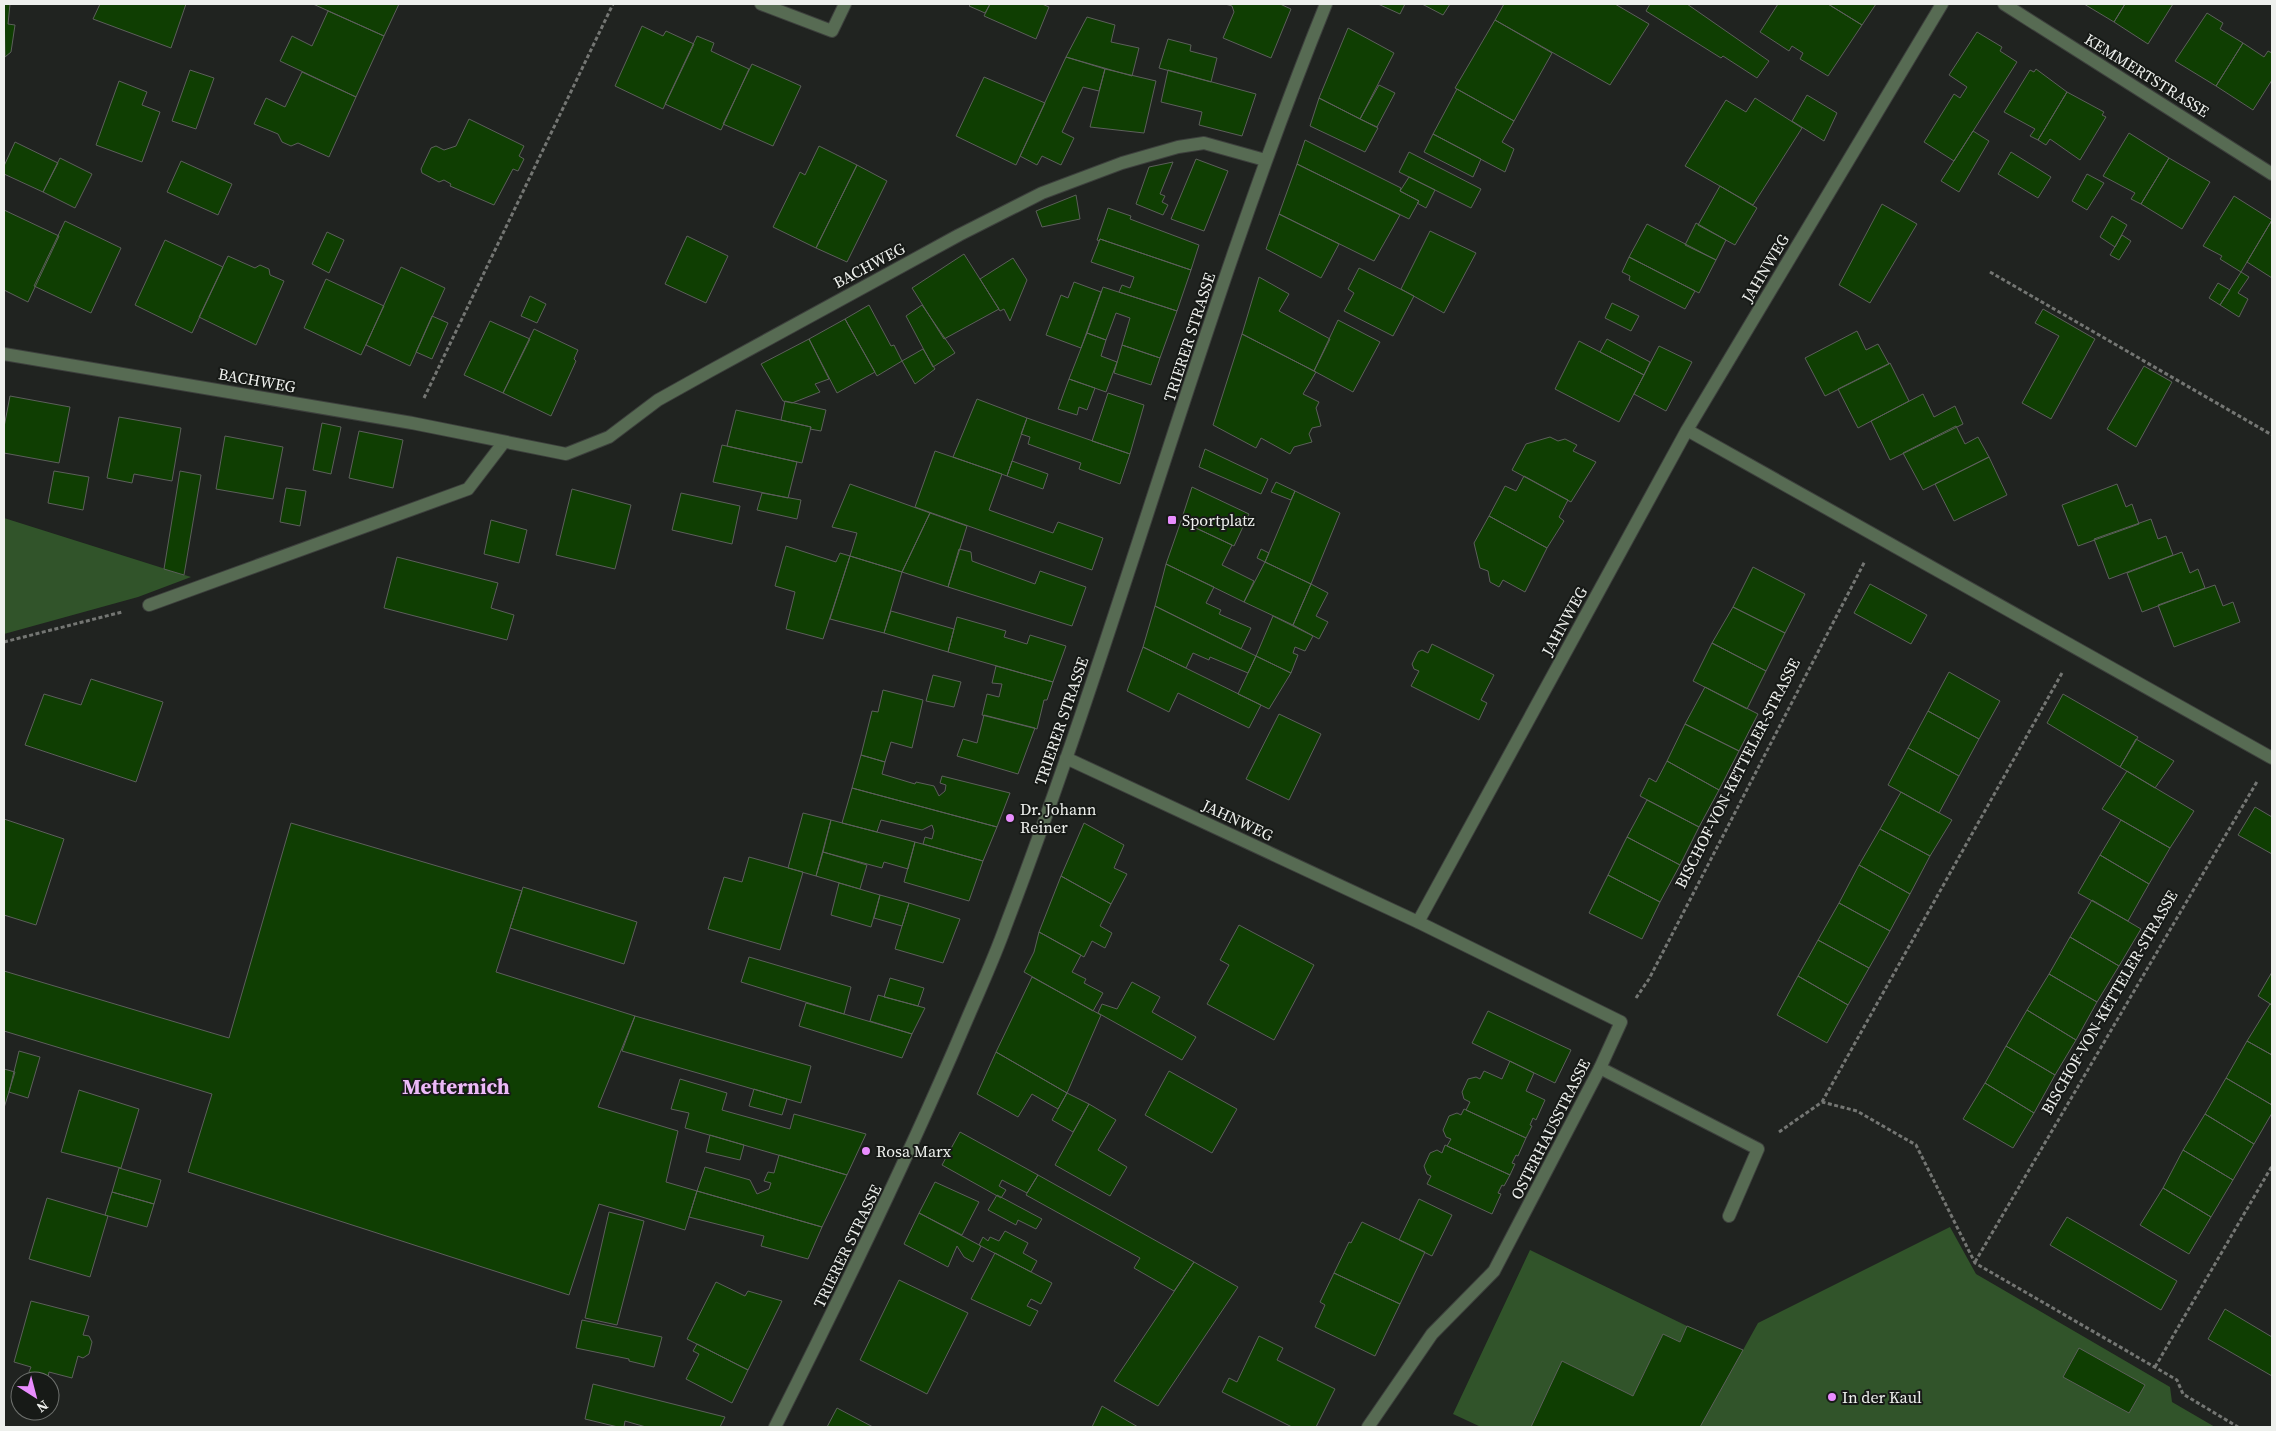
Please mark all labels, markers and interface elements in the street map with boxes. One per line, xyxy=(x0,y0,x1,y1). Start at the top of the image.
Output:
street label: KEMMERTSTRASSE xyxy=(2081,28,2214,122)
street label: JAHNWEG xyxy=(1735,230,1794,307)
street label: BACHWEG xyxy=(829,237,909,293)
street label: TRIERER STRASSE xyxy=(1158,269,1220,404)
street label: BACHWEG xyxy=(217,362,298,398)
place label: Sportplatz xyxy=(1182,509,1255,531)
marker: Sportplatz xyxy=(1166,514,1178,526)
street label: JAHNWEG xyxy=(1535,582,1592,660)
street label: TRIERER STRASSE xyxy=(1029,654,1093,788)
street label: BISCHOF-VON-KETTELER-STRASSE xyxy=(1669,654,1805,892)
street label: JAHNWEG xyxy=(1198,794,1277,846)
place label: Dr. Johann Reiner xyxy=(1020,798,1097,838)
marker: Dr. Johann Reiner xyxy=(1004,812,1016,824)
street label: BISCHOF-VON-KETTELER-STRASSE xyxy=(2036,885,2183,1118)
street label: OSTERHAUSSTRASSE xyxy=(1505,1055,1595,1203)
district label: Metternich xyxy=(402,1072,510,1101)
place label: Rosa Marx xyxy=(876,1140,952,1162)
marker: Rosa Marx xyxy=(860,1145,872,1157)
street label: TRIERER STRASSE xyxy=(808,1180,887,1311)
north arrow xyxy=(10,1371,60,1421)
place label: In der Kaul xyxy=(1842,1386,1922,1408)
marker: In der Kaul xyxy=(1826,1391,1838,1403)
text: N xyxy=(33,1395,53,1418)

